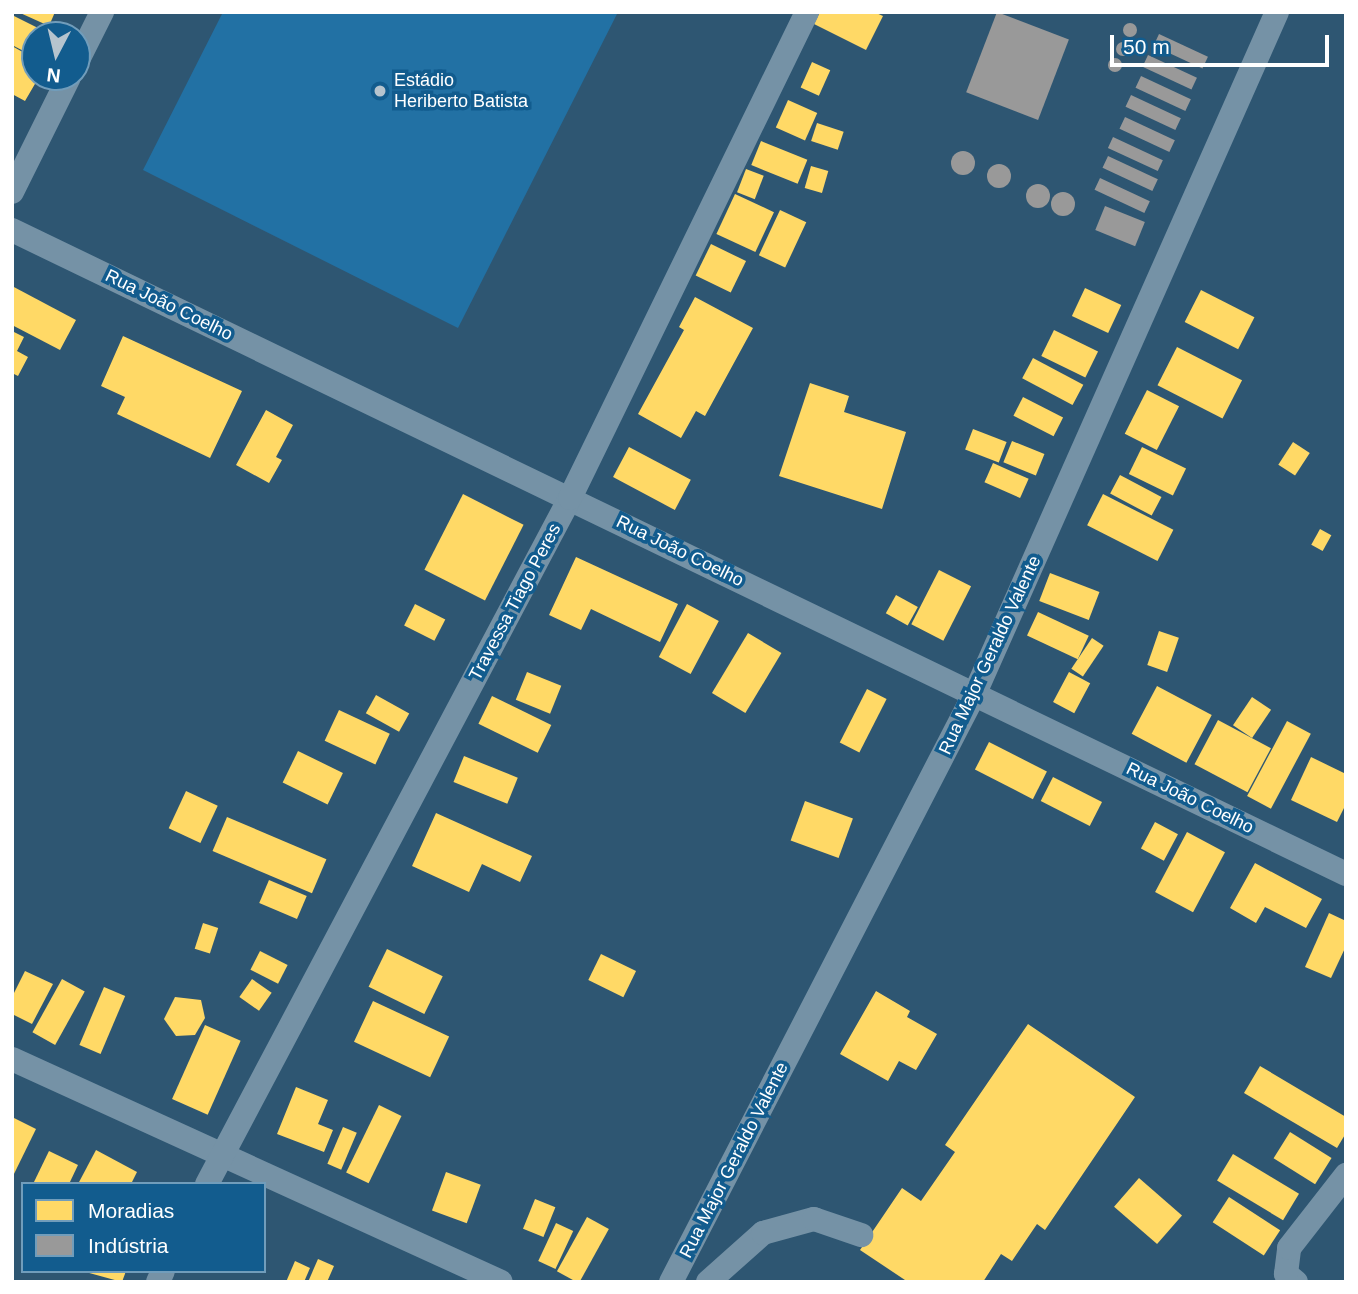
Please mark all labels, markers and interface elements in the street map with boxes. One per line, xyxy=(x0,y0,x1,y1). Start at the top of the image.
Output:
north arrow xyxy=(21,21,91,91)
scale bar xyxy=(1113,21,1332,65)
text: 50 m xyxy=(1123,35,1170,58)
text: N xyxy=(46,64,62,87)
place label: Estádio Heriberto Batista xyxy=(394,70,528,112)
marker: Estádio Heriberto Batista xyxy=(372,83,388,99)
street label: Rua João Coelho xyxy=(102,265,236,345)
street label: Rua João Coelho xyxy=(613,511,747,591)
street label: Travessa Tiago Peres xyxy=(464,520,566,684)
street label: Rua Major Geraldo Valente xyxy=(934,552,1046,758)
street label: Rua João Coelho xyxy=(1123,758,1257,838)
street label: Rua Major Geraldo Valente xyxy=(675,1059,793,1261)
legend xyxy=(21,1182,266,1273)
text: Moradias xyxy=(88,1199,174,1222)
text: Indústria xyxy=(88,1234,169,1257)

